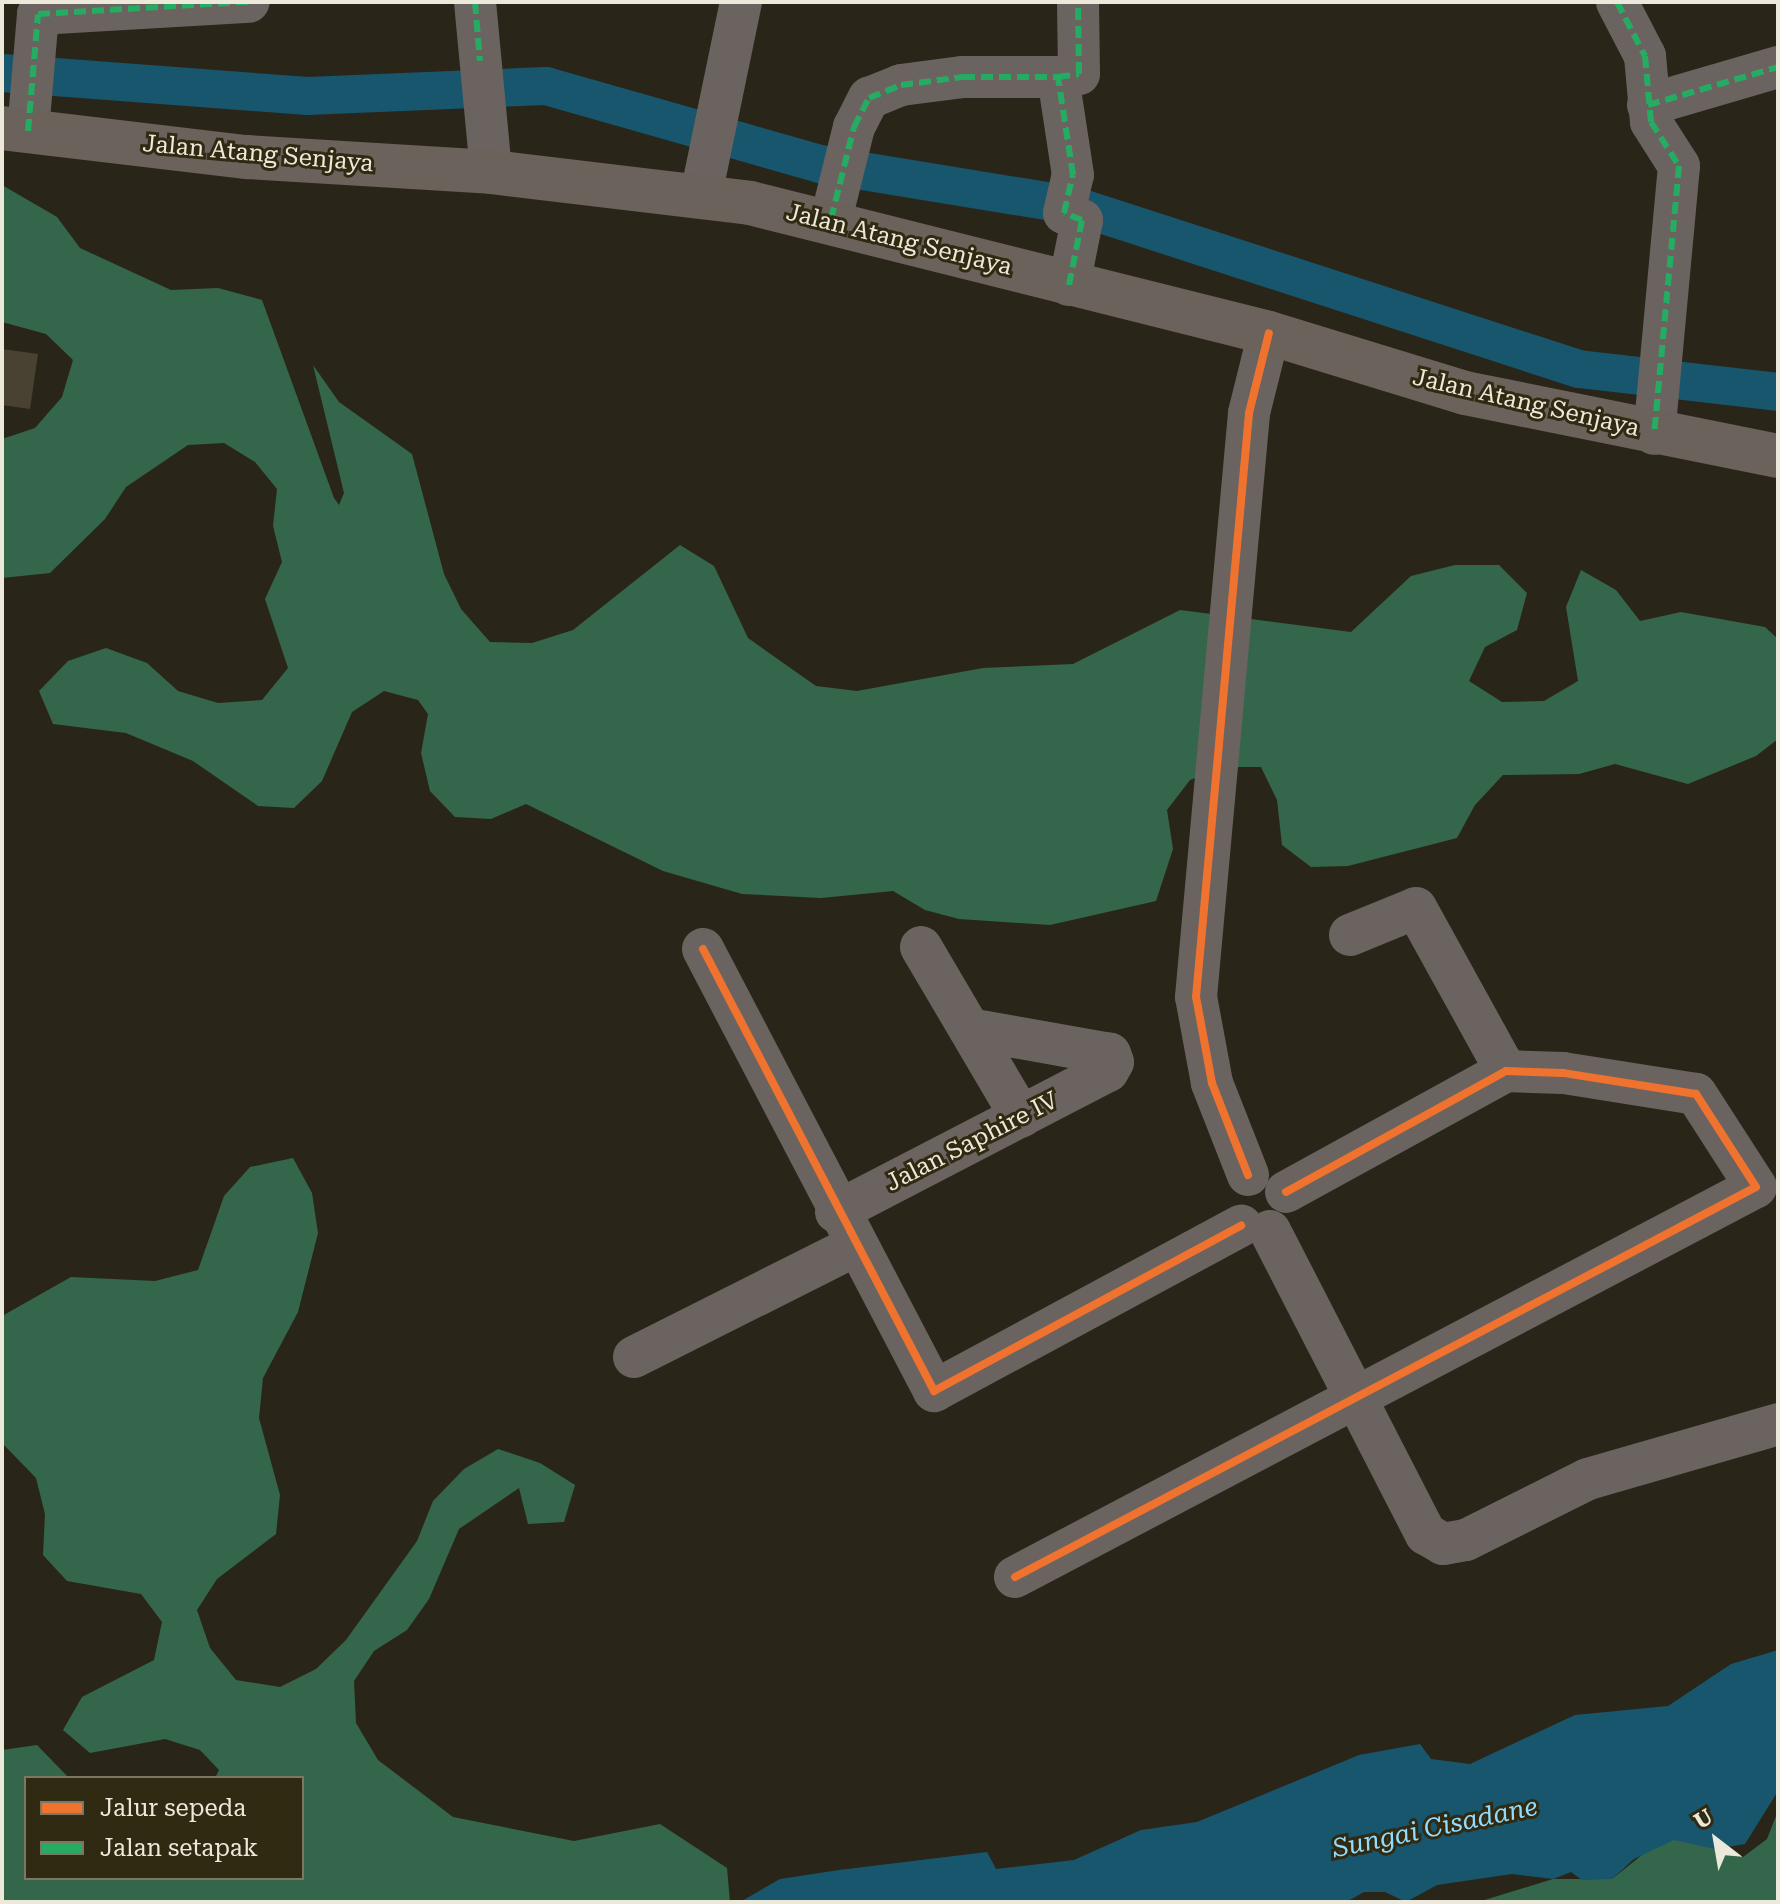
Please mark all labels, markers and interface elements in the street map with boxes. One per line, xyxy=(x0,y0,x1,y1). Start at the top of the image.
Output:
street label: Jalan Atang Senjaya xyxy=(141,130,375,178)
street label: Jalan Atang Senjaya xyxy=(783,198,1015,282)
street label: Jalan Atang Senjaya xyxy=(1410,363,1642,443)
street label: Jalan Saphire IV xyxy=(881,1086,1063,1198)
legend xyxy=(24,1776,304,1880)
water label: Sungai Cisadane xyxy=(1330,1791,1540,1865)
text: Jalur sepeda xyxy=(100,1794,246,1822)
north arrow xyxy=(1676,1800,1756,1880)
text: U xyxy=(1690,1804,1717,1834)
text: Jalan setapak xyxy=(100,1834,258,1862)

